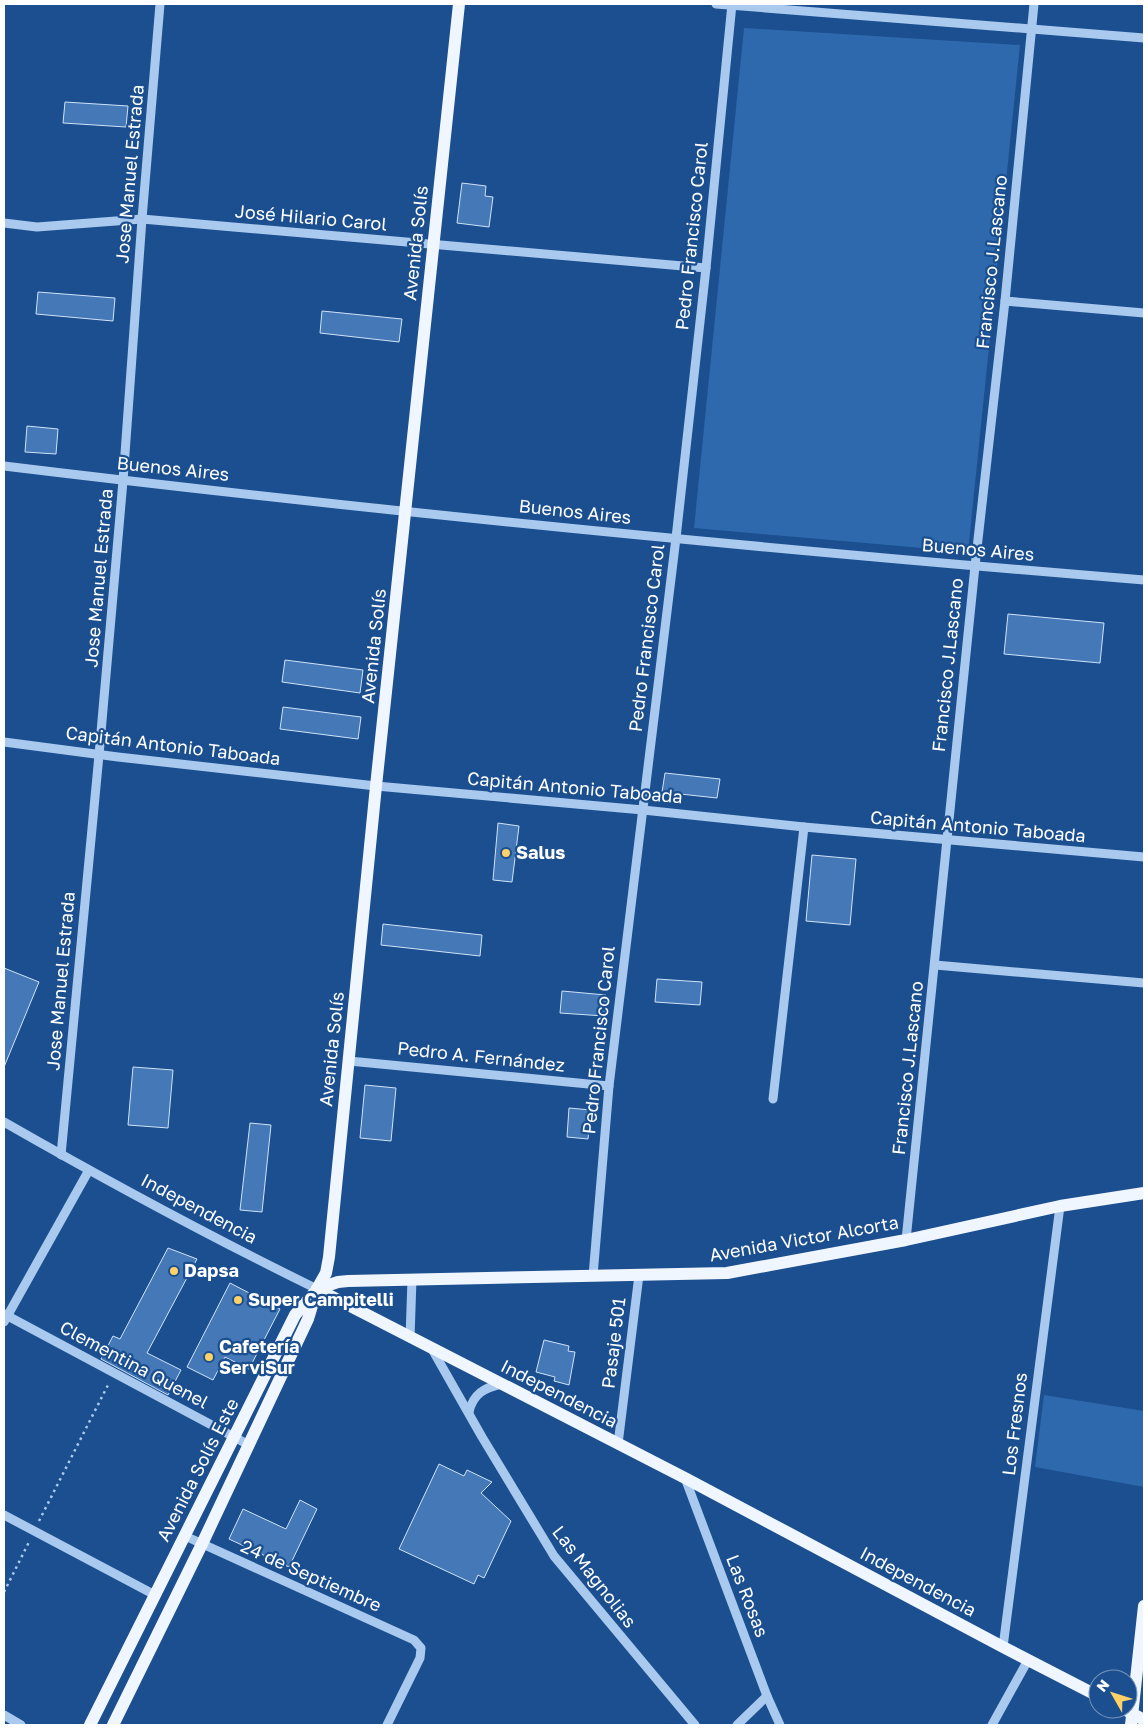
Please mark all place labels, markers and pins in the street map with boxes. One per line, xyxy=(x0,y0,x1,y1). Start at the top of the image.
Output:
place label: Salus xyxy=(516,841,565,863)
marker: Salus xyxy=(500,847,512,859)
place label: Dapsa xyxy=(184,1259,239,1281)
marker: Dapsa xyxy=(168,1265,180,1277)
place label: Super Campitelli xyxy=(248,1288,394,1310)
marker: Super Campitelli xyxy=(232,1294,244,1306)
place label: Cafetería ServiSur xyxy=(219,1335,299,1378)
marker: Cafetería ServiSur xyxy=(203,1351,215,1363)

